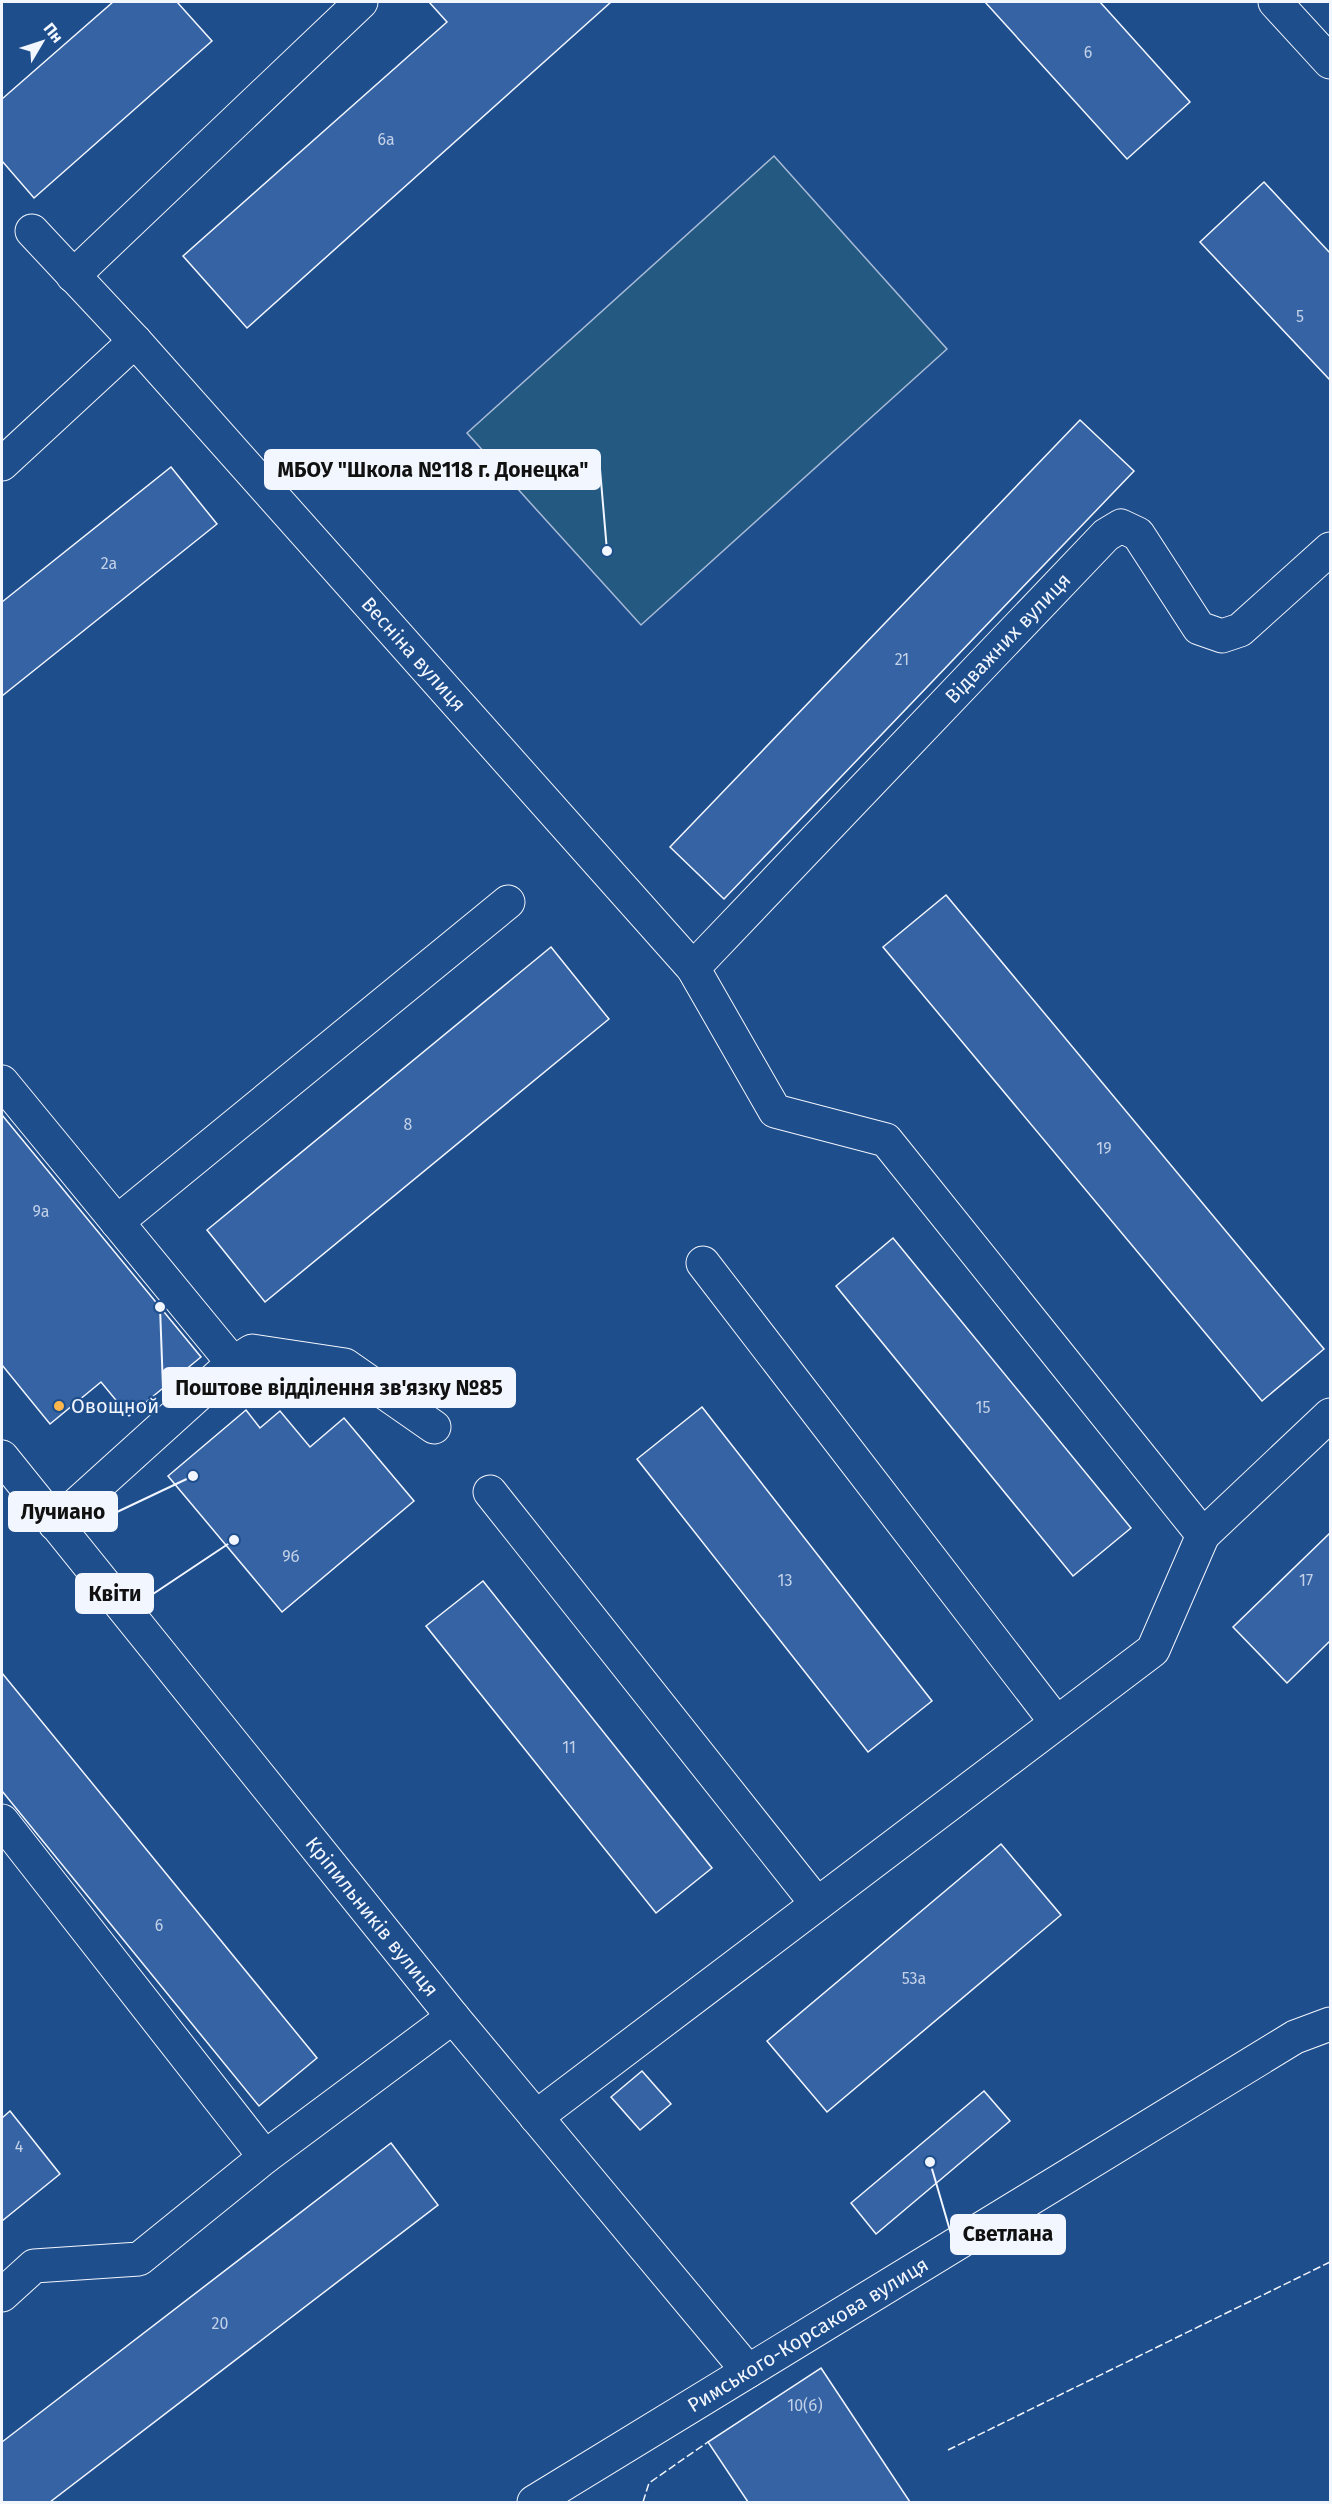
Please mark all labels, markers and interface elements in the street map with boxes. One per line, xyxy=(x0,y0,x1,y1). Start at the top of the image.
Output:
north arrow xyxy=(12,12,72,72)
text: Пн xyxy=(40,19,67,47)
house number: 6 xyxy=(1084,43,1092,62)
house number: 6а xyxy=(377,130,395,149)
house number: 5 xyxy=(1296,307,1304,326)
callout: МБОУ "Школа №118 г. Донецка" xyxy=(265,450,600,489)
text: МБОУ "Школа №118 г. Донецка" xyxy=(277,457,589,483)
house number: 2а xyxy=(101,554,117,573)
street label: Відважних вулиця xyxy=(940,568,1075,708)
street label: Весніна вулиця xyxy=(357,592,471,716)
house number: 21 xyxy=(895,650,909,669)
house number: 8 xyxy=(404,1115,413,1134)
house number: 19 xyxy=(1096,1139,1112,1158)
house number: 9а xyxy=(33,1202,49,1221)
callout: Поштове відділення зв'язку №85 xyxy=(163,1368,515,1407)
text: Поштове відділення зв'язку №85 xyxy=(175,1375,503,1401)
place label: Овощной xyxy=(71,1394,159,1418)
house number: 15 xyxy=(976,1398,990,1417)
marker: Овощной xyxy=(52,1399,66,1413)
callout: Лучиано xyxy=(9,1492,117,1531)
text: Лучиано xyxy=(21,1499,105,1525)
house number: 9б xyxy=(282,1547,300,1566)
house number: 13 xyxy=(778,1571,792,1590)
house number: 17 xyxy=(1299,1571,1313,1590)
callout: Квіти xyxy=(76,1574,153,1613)
text: Квіти xyxy=(88,1581,142,1607)
house number: 11 xyxy=(562,1738,576,1757)
street label: Кріпильників вулиця xyxy=(301,1832,444,2001)
house number: 6 xyxy=(155,1916,163,1935)
house number: 53а xyxy=(902,1969,926,1988)
house number: 4 xyxy=(15,2137,24,2156)
callout: Светлана xyxy=(951,2215,1065,2254)
text: Светлана xyxy=(963,2221,1053,2247)
street label: Римського-Корсакова вулиця xyxy=(683,2252,933,2417)
house number: 20 xyxy=(212,2314,228,2333)
house number: 10(б) xyxy=(787,2396,823,2415)

